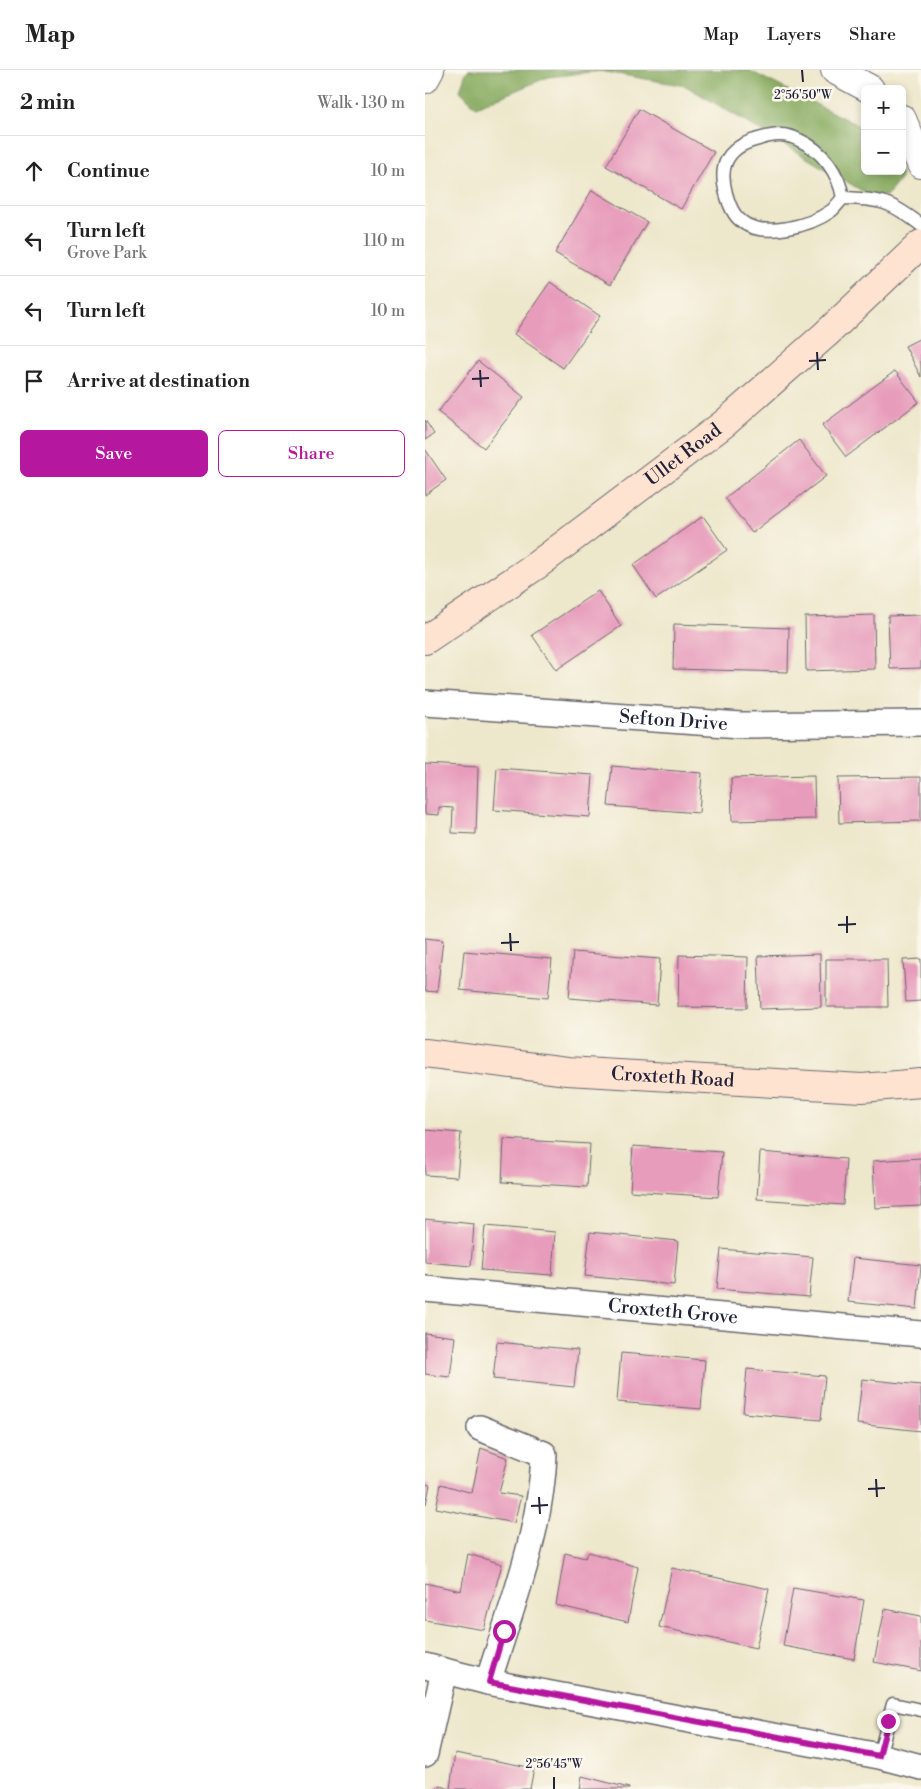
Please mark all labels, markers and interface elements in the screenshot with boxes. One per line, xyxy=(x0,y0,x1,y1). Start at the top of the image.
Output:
text: Map xyxy=(25,20,75,50)
text: Map xyxy=(704,23,739,46)
text: Layers xyxy=(767,23,821,46)
text: Share xyxy=(849,23,896,46)
map controls xyxy=(861,85,906,175)
button: + xyxy=(861,85,906,130)
text: 2°56'50"W xyxy=(774,88,833,103)
text: 2 min xyxy=(20,90,75,116)
text: Walk · 130 m xyxy=(317,93,405,113)
button: − xyxy=(861,130,906,175)
icon: ahead xyxy=(20,157,48,185)
text: Continue xyxy=(67,159,150,183)
text: 10 m xyxy=(371,161,405,181)
text: Turn left xyxy=(67,219,146,243)
icon: left xyxy=(20,227,48,255)
text: 110 m xyxy=(363,231,405,251)
text: Grove Park xyxy=(67,243,147,263)
icon: left xyxy=(20,297,48,325)
text: Turn left xyxy=(67,299,146,323)
text: 10 m xyxy=(371,301,405,321)
icon: arrive xyxy=(20,367,48,395)
text: Arrive at destination xyxy=(67,369,250,393)
street label: Ullet Road xyxy=(640,418,726,491)
button: Save xyxy=(20,430,208,477)
button: Share xyxy=(218,430,405,477)
street label: Sefton Drive xyxy=(618,705,729,736)
street label: Croxteth Road xyxy=(610,1062,735,1093)
street label: Croxteth Grove xyxy=(607,1294,739,1329)
route start xyxy=(493,1620,516,1643)
route end xyxy=(877,1710,900,1733)
text: 2°56'45"W xyxy=(525,1757,584,1772)

